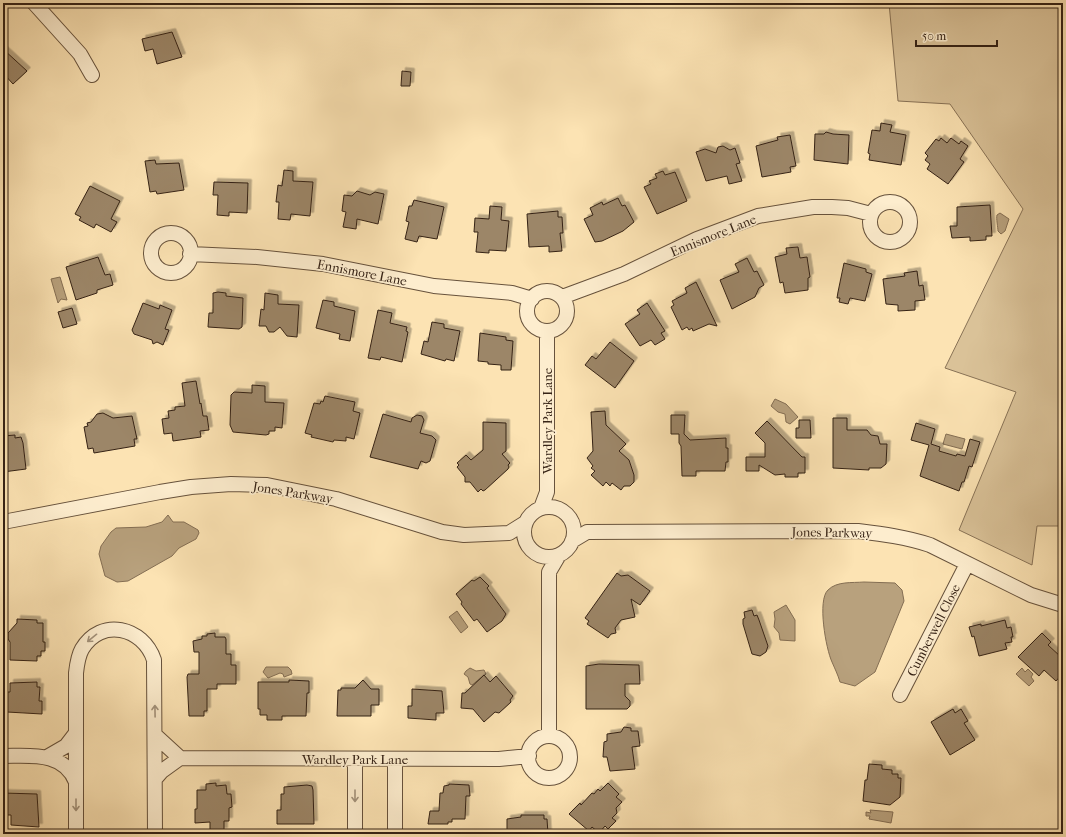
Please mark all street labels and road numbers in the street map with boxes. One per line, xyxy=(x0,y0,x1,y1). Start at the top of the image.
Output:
street label: Ennismore Lane xyxy=(668,211,759,260)
street label: Ennismore Lane xyxy=(316,256,409,289)
street label: Wardley Park Lane xyxy=(540,367,555,475)
street label: Jones Parkway xyxy=(251,479,335,506)
street label: Jones Parkway xyxy=(790,524,874,541)
street label: Cumberwell Close xyxy=(904,581,963,679)
street label: Wardley Park Lane xyxy=(301,752,409,767)

